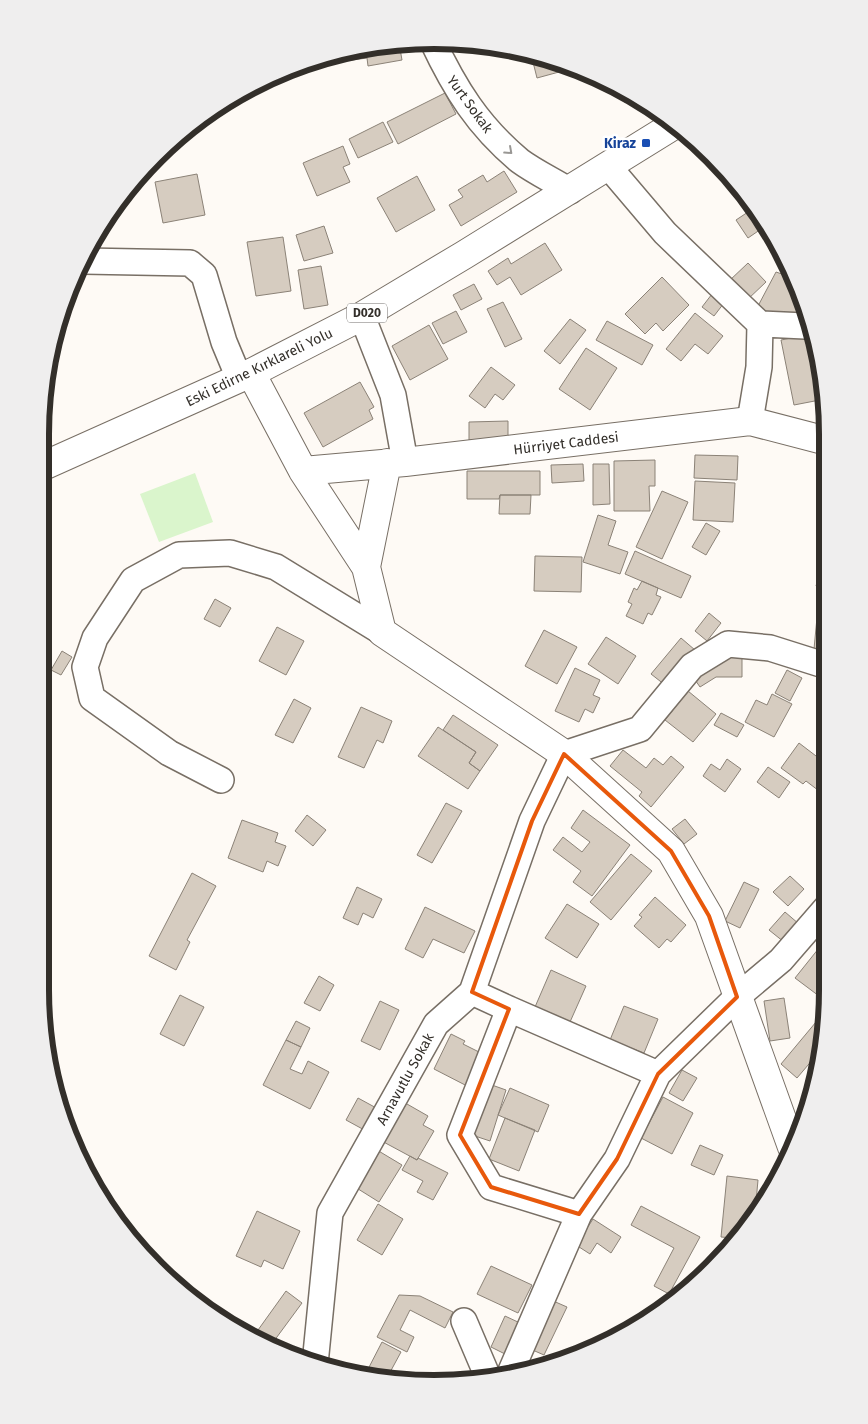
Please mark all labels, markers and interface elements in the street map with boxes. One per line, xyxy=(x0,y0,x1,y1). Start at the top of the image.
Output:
street label: Yurt Sokak xyxy=(443,72,497,137)
place label: Kiraz xyxy=(604,135,637,152)
marker: Kiraz xyxy=(640,137,652,149)
one-way arrow xyxy=(504,145,513,154)
road number: D020 xyxy=(347,304,387,322)
street label: Eski Edirne Kırklareli Yolu xyxy=(183,324,335,410)
street label: Hürriyet Caddesi xyxy=(513,429,620,458)
street label: Arnavutlu Sokak xyxy=(373,1030,438,1128)

